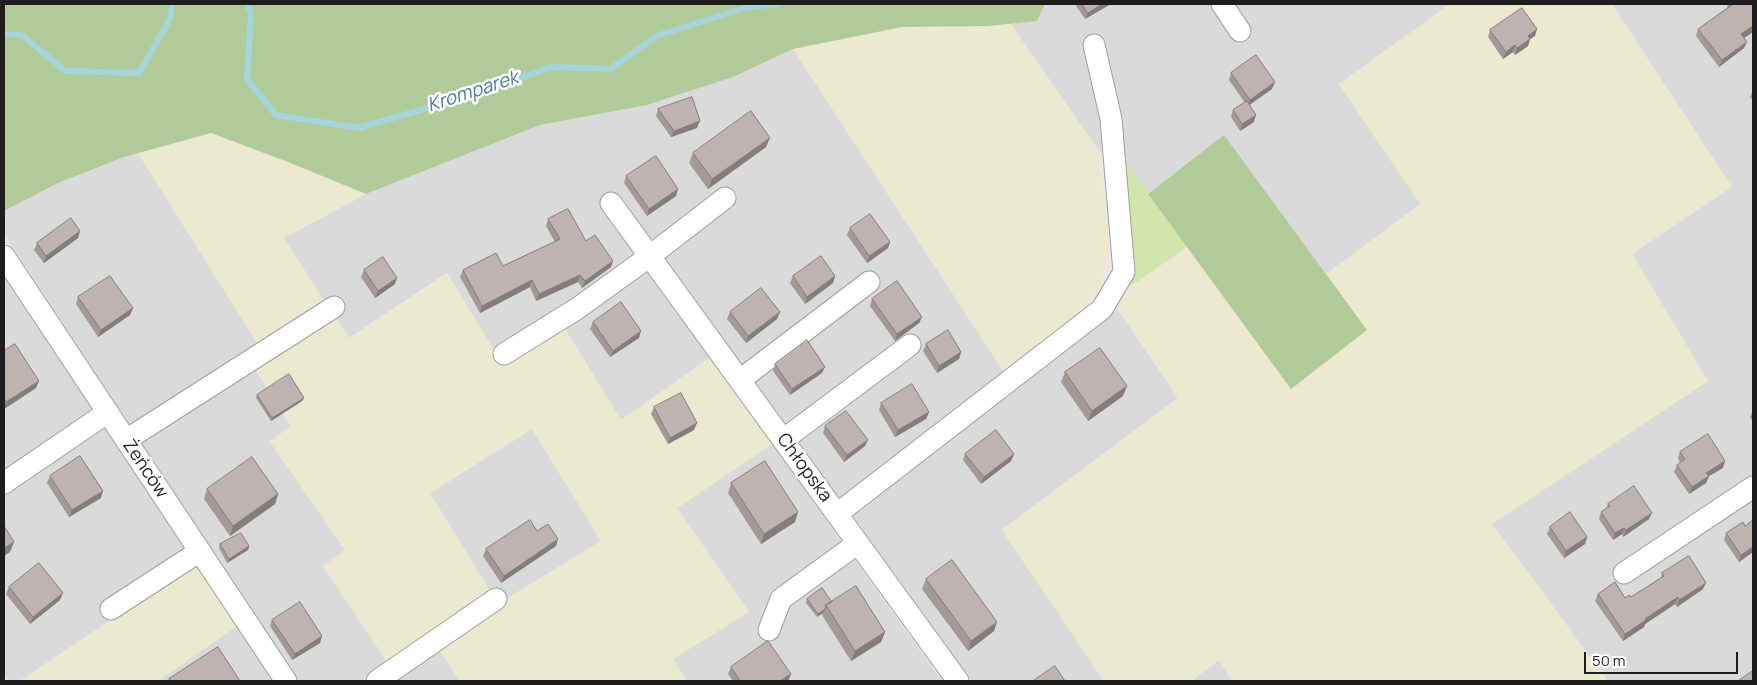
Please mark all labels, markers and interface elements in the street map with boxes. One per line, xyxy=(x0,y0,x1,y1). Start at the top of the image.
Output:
water label: Kromparek xyxy=(425,67,521,117)
street label: Chłopska xyxy=(772,429,836,507)
street label: Żeńców xyxy=(118,436,172,502)
scale bar xyxy=(1587,642,1741,674)
text: 50 m xyxy=(1592,650,1626,671)

